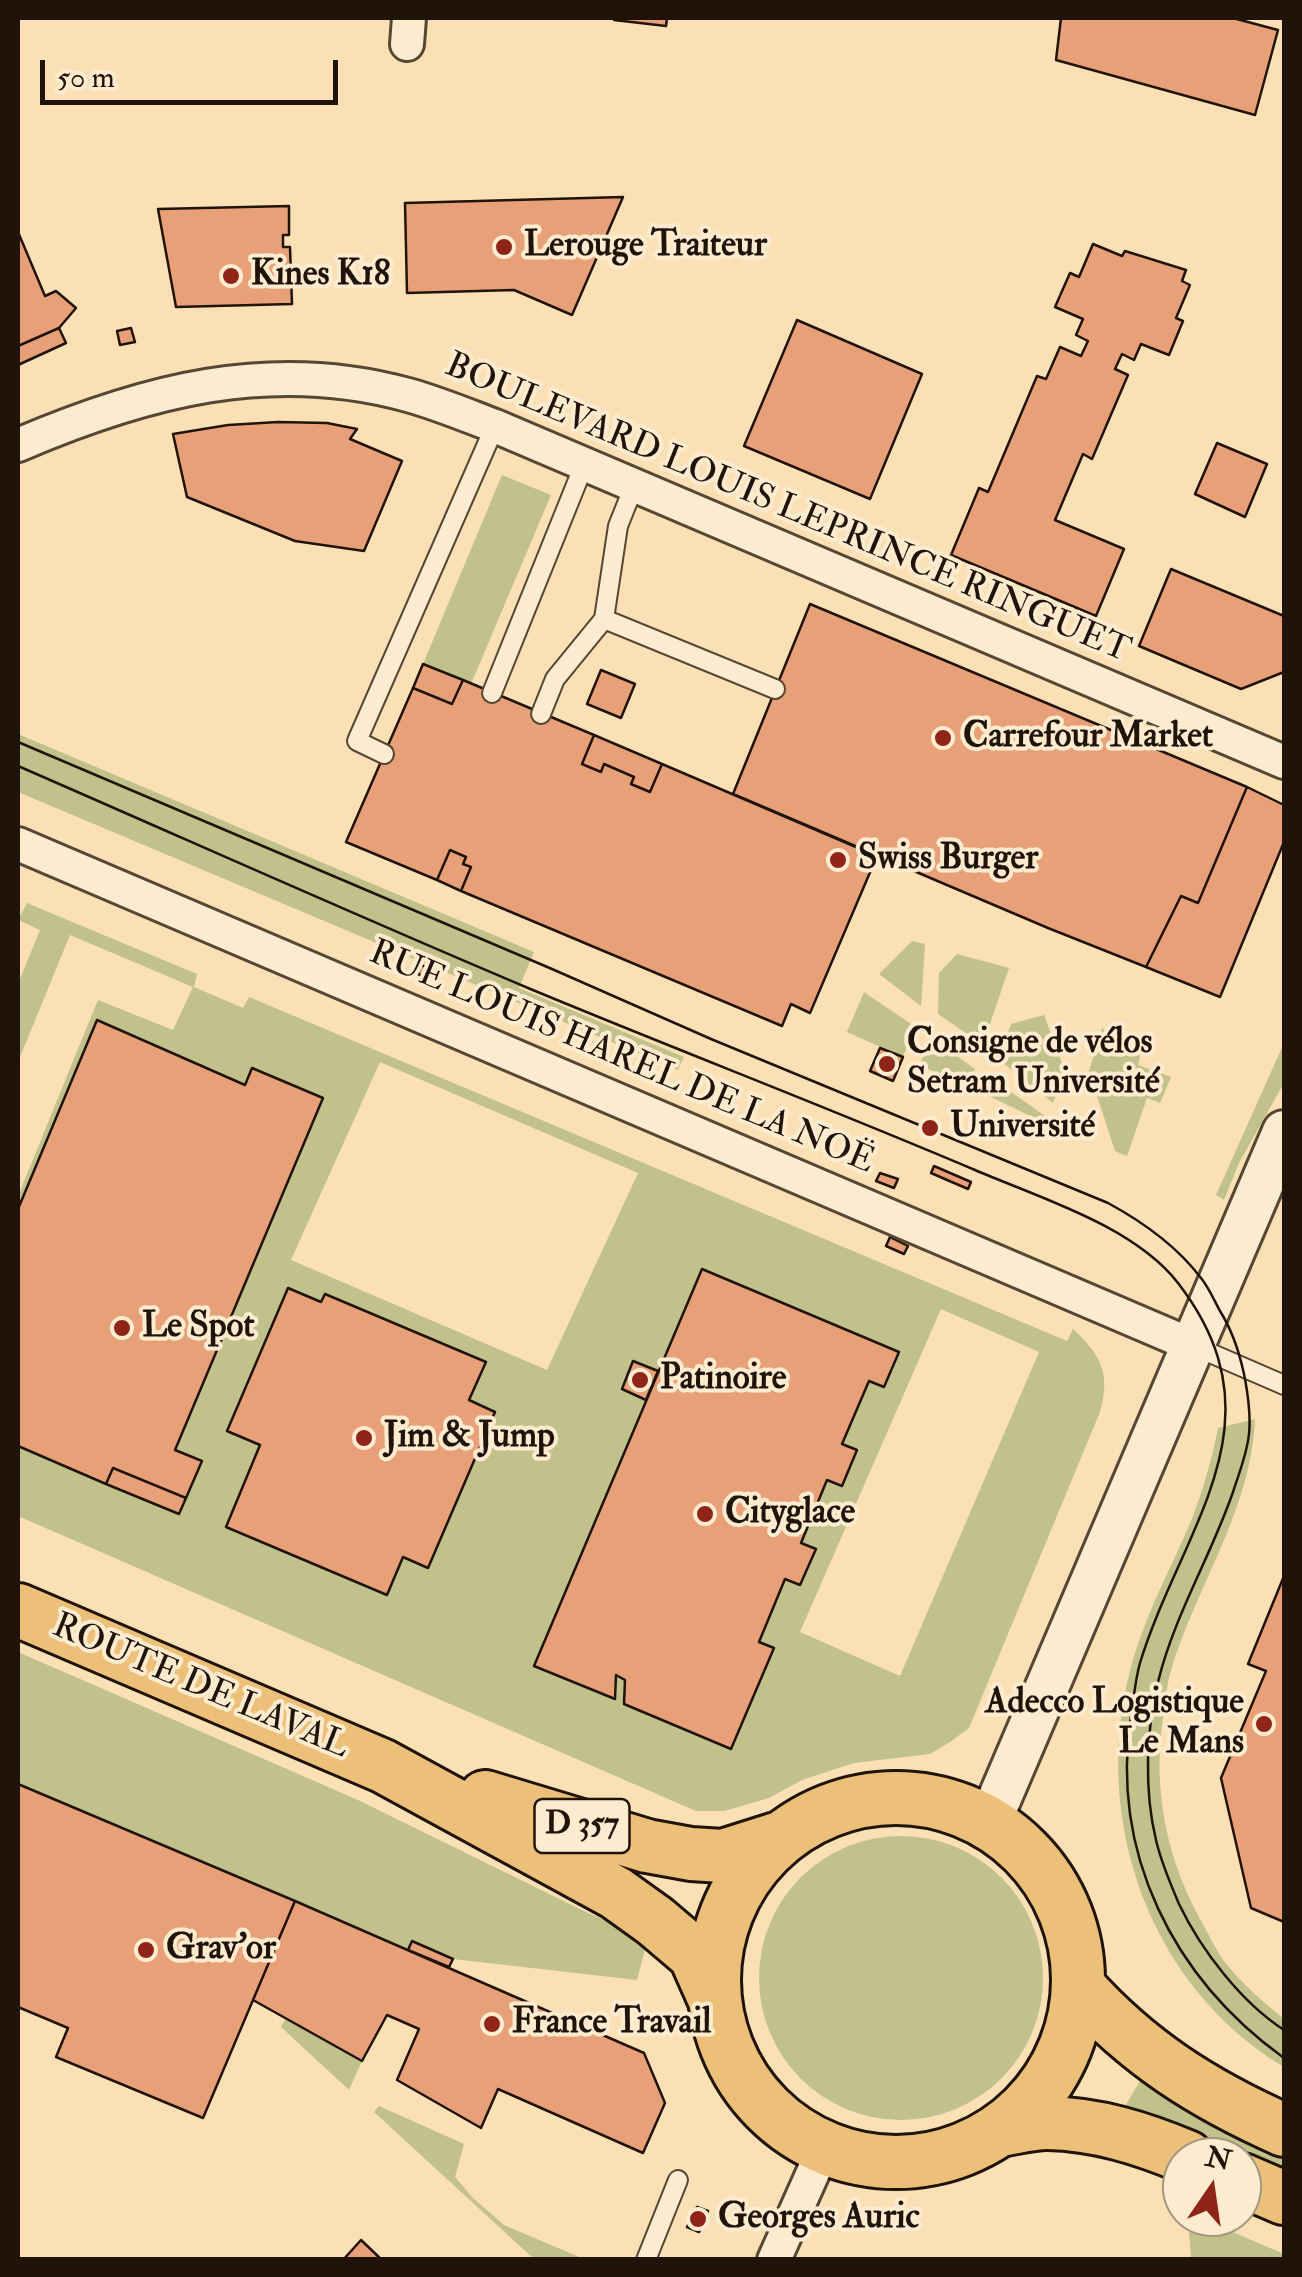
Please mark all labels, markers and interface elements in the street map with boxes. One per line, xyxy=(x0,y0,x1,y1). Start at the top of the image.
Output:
scale bar xyxy=(45,40,342,102)
text: 50 m xyxy=(57,59,115,96)
place label: Lerouge Traiteur xyxy=(524,226,767,268)
marker: Lerouge Traiteur xyxy=(493,236,515,258)
place label: Kines K18 xyxy=(251,255,390,297)
marker: Kines K18 xyxy=(220,265,242,287)
street label: BOULEVARD LOUIS LEPRINCE RINGUET xyxy=(438,346,1136,674)
place label: Carrefour Market xyxy=(963,717,1213,759)
marker: Carrefour Market xyxy=(932,727,954,749)
place label: Swiss Burger xyxy=(858,839,1038,881)
marker: Swiss Burger xyxy=(827,849,849,871)
street label: RUE LOUIS HAREL DE LA NOË xyxy=(362,933,880,1185)
place label: Consigne de vélos Setram Université xyxy=(907,1023,1160,1105)
marker: Consigne de vélos Setram Université xyxy=(876,1053,898,1075)
place label: Université xyxy=(950,1107,1095,1149)
marker: Université xyxy=(919,1117,941,1139)
place label: Le Spot xyxy=(142,1307,255,1349)
marker: Le Spot xyxy=(111,1317,133,1339)
place label: Patinoire xyxy=(660,1359,786,1401)
marker: Patinoire xyxy=(629,1369,651,1391)
place label: Jim & Jump xyxy=(384,1417,555,1459)
marker: Jim & Jump xyxy=(353,1427,375,1449)
place label: Cityglace xyxy=(725,1493,855,1535)
marker: Cityglace xyxy=(694,1503,716,1525)
street label: ROUTE DE LAVAL xyxy=(45,1607,355,1769)
place label: Adecco Logistique Le Mans xyxy=(985,1683,1244,1765)
marker: Adecco Logistique Le Mans xyxy=(1253,1713,1275,1735)
road number: D 357 xyxy=(534,1799,630,1853)
place label: Grav'or xyxy=(166,1929,276,1971)
marker: Grav'or xyxy=(135,1939,157,1961)
place label: France Travail xyxy=(512,2003,711,2045)
marker: France Travail xyxy=(481,2013,503,2035)
north arrow xyxy=(1162,2137,1262,2237)
text: N xyxy=(1202,2139,1235,2179)
place label: Georges Auric xyxy=(718,2198,920,2240)
marker: Georges Auric xyxy=(687,2208,709,2230)

